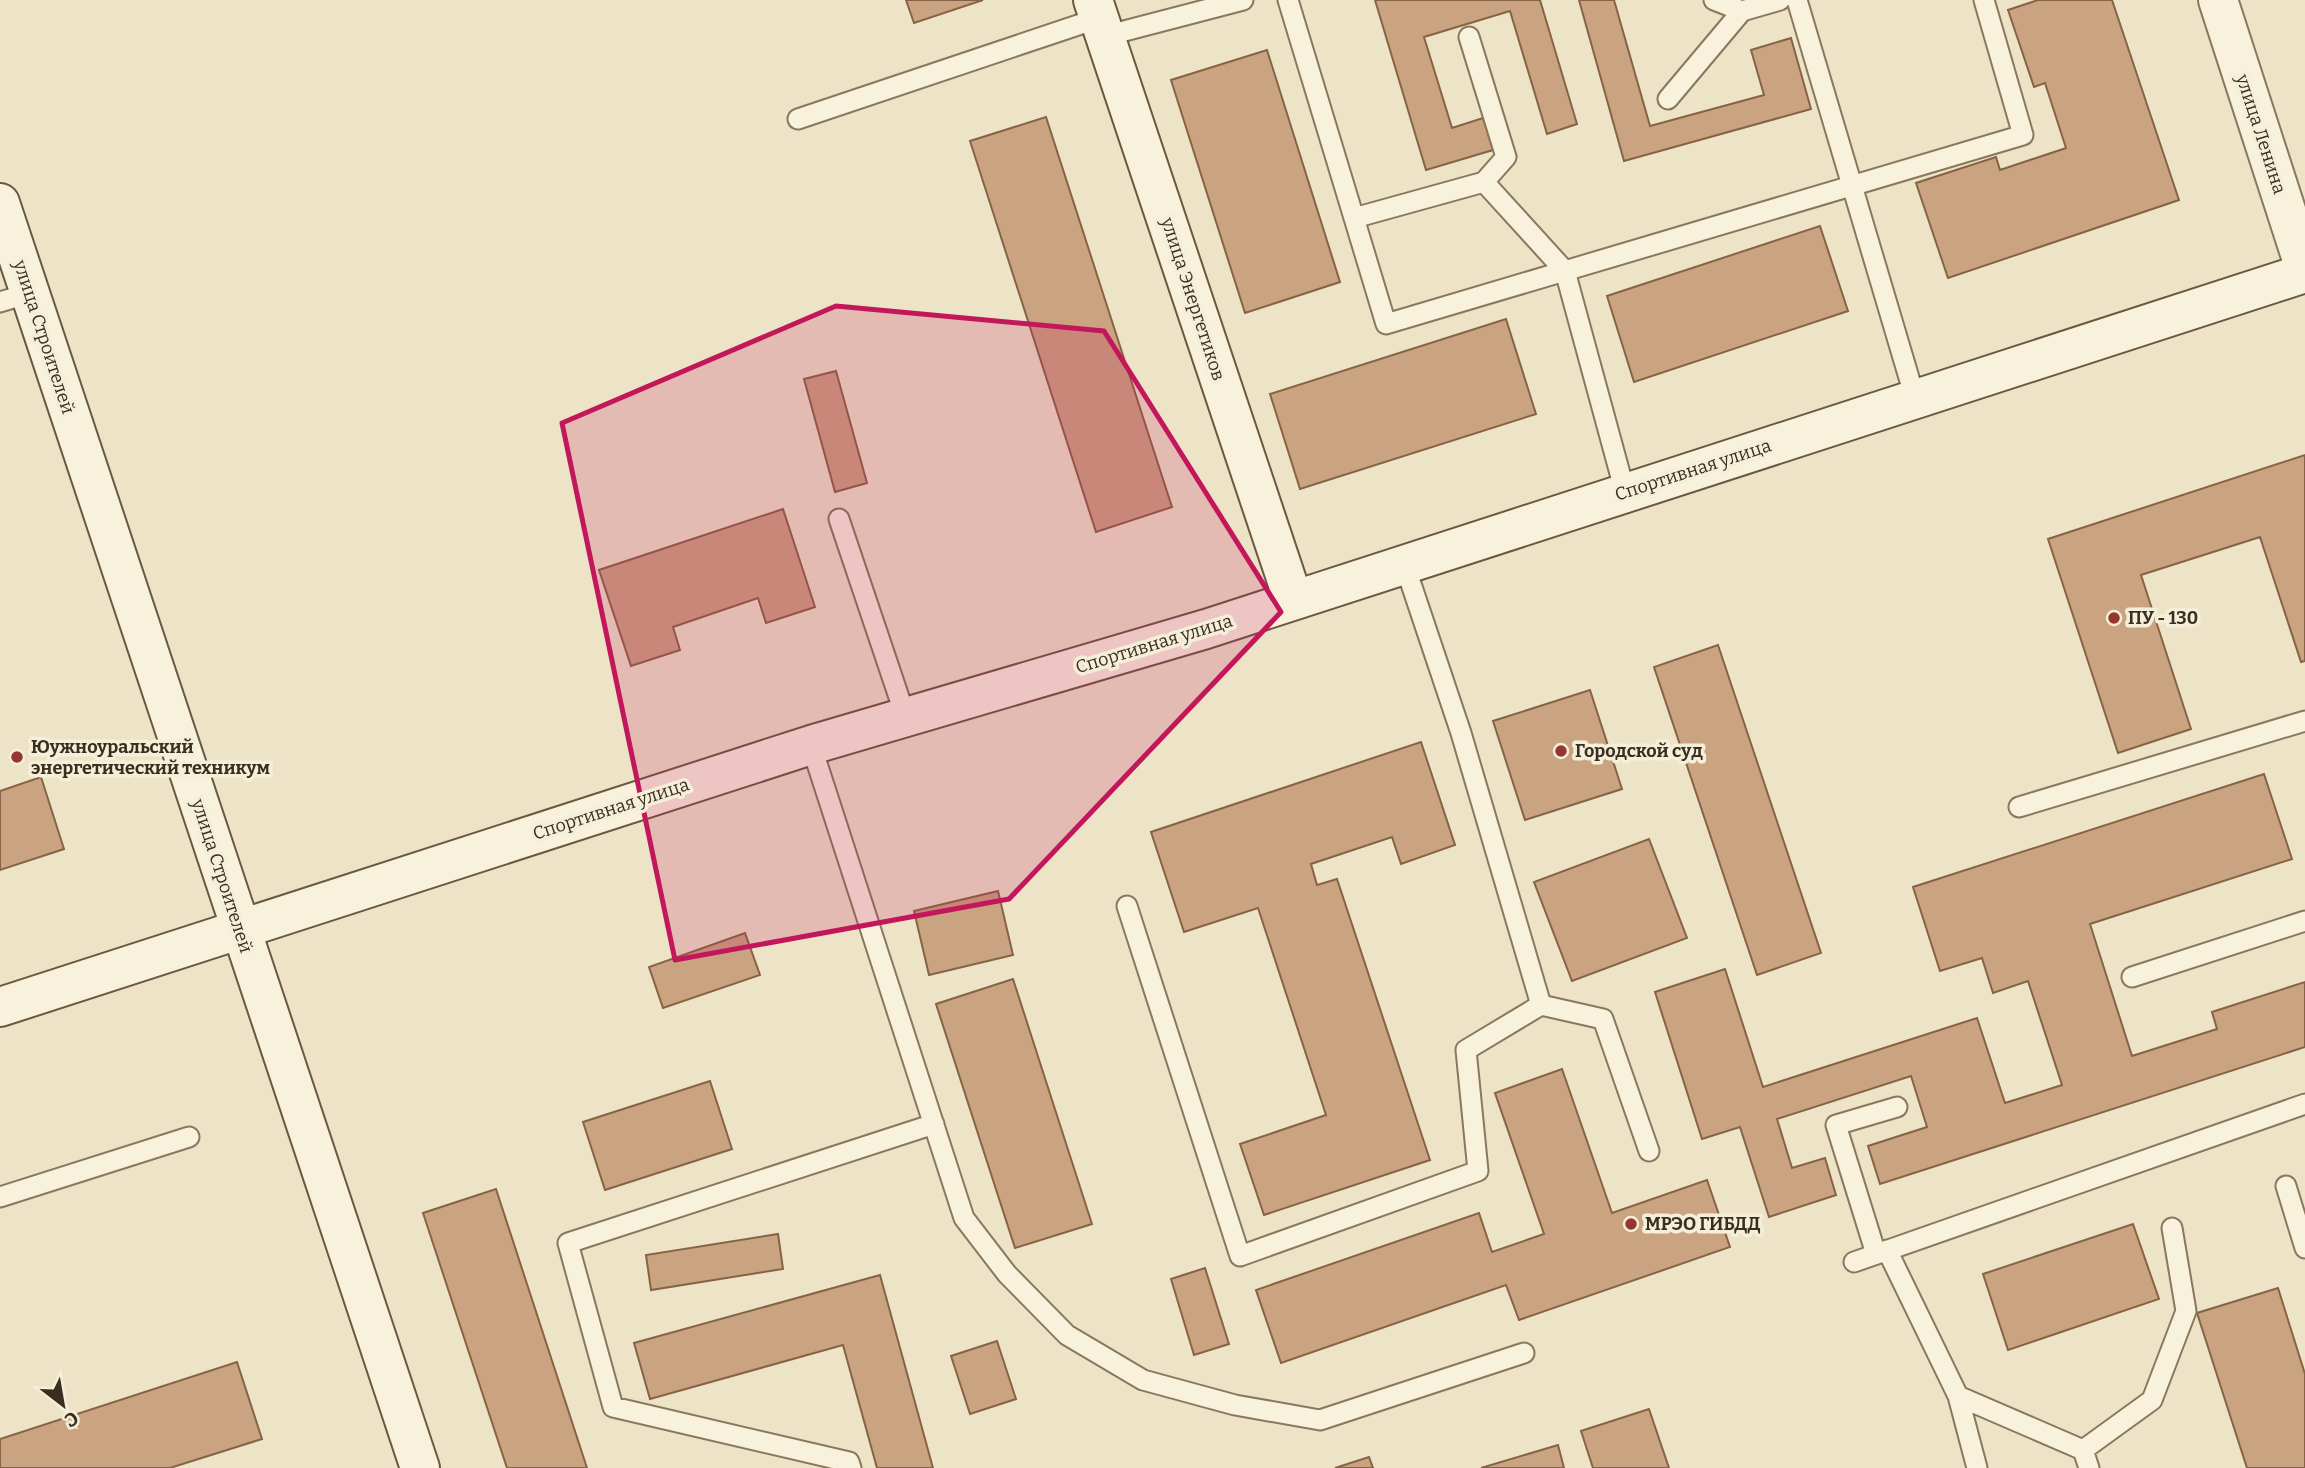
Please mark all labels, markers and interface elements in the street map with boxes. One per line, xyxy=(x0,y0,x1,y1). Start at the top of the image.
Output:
street label: улица Ленина xyxy=(2231,70,2291,197)
street label: улица Энергетиков xyxy=(1156,214,1230,383)
street label: улица Строителей xyxy=(8,256,79,417)
street label: Спортивная улица xyxy=(1612,434,1774,506)
place label: ПУ - 130 xyxy=(2128,607,2198,629)
street label: Спортивная улица xyxy=(1073,610,1235,678)
marker: ПУ - 130 xyxy=(2106,610,2122,626)
place label: Юужноуральский энергетический техникум xyxy=(31,736,270,779)
place label: Городской суд xyxy=(1575,740,1703,762)
marker: Городской суд xyxy=(1553,743,1569,759)
marker: Юужноуральский энергетический техникум xyxy=(9,749,25,765)
street label: Спортивная улица xyxy=(530,773,692,845)
street label: улица Строителей xyxy=(186,795,257,956)
place label: МРЭО ГИБДД xyxy=(1645,1213,1760,1235)
marker: МРЭО ГИБДД xyxy=(1623,1216,1639,1232)
north arrow xyxy=(28,1370,98,1440)
text: С xyxy=(60,1406,83,1432)

